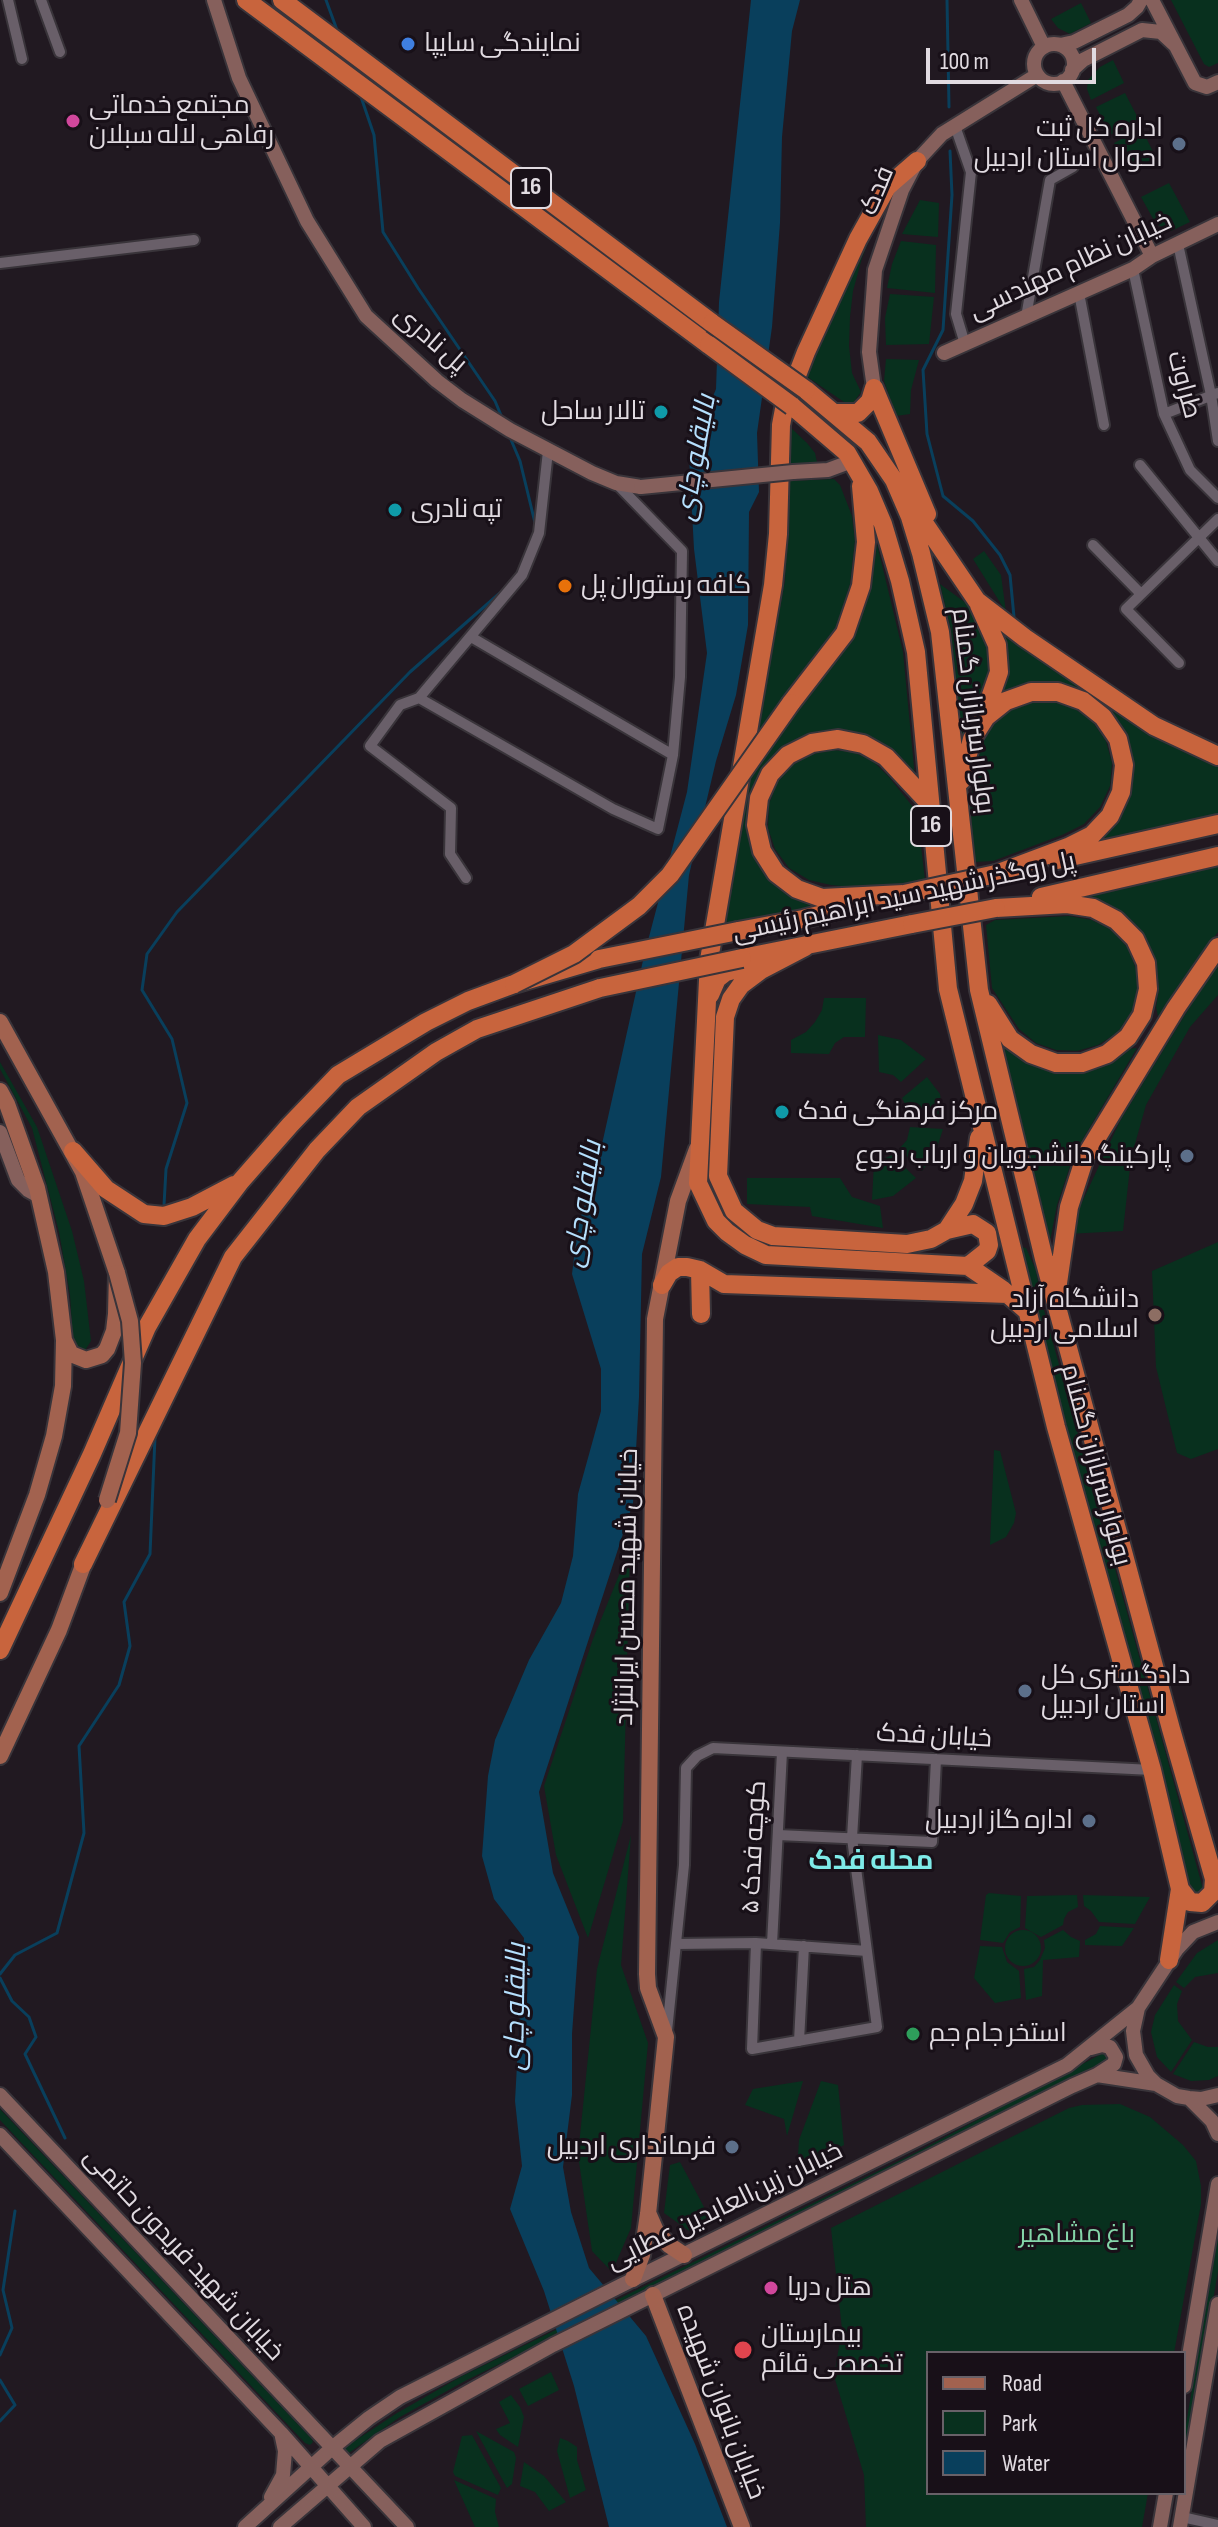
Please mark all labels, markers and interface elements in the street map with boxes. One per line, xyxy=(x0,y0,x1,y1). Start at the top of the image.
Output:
place label: نمایندگی سایپا xyxy=(424,28,581,60)
scale bar xyxy=(930,32,1100,82)
marker: نمایندگی سایپا xyxy=(399,35,417,53)
text: 100 m xyxy=(940,47,989,76)
place label: مجتمع خدماتی رفاهی لاله سبلان xyxy=(89,90,274,152)
marker: مجتمع خدماتی رفاهی لاله سبلان xyxy=(64,112,82,130)
place label: اداره کل ثبت احوال استان اردبیل xyxy=(974,113,1163,174)
marker: اداره کل ثبت احوال استان اردبیل xyxy=(1170,135,1188,153)
street label: فدک xyxy=(854,162,902,220)
road number: 16 xyxy=(511,168,551,208)
street label: خیابان نظام مهندسی xyxy=(965,206,1177,328)
street label: پل نادری xyxy=(387,300,473,380)
street label: طراوت xyxy=(1159,348,1207,422)
water label: بالیقلو چای xyxy=(669,392,725,524)
place label: تالار ساحل xyxy=(541,396,645,428)
marker: تالار ساحل xyxy=(652,403,670,421)
place label: تپه نادری xyxy=(411,494,502,526)
marker: تپه نادری xyxy=(386,501,404,519)
place label: کافه رستوران پل xyxy=(581,570,751,602)
marker: کافه رستوران پل xyxy=(556,577,574,595)
street label: بولوار سربازان گمنام xyxy=(944,606,1000,816)
road number: 16 xyxy=(911,806,951,846)
street label: پل روگذر شهید سید ابراهیم رئیسی xyxy=(730,846,1078,950)
place label: مرکز فرهنگی فدک xyxy=(798,1096,998,1128)
marker: مرکز فرهنگی فدک xyxy=(773,1103,791,1121)
water label: بالیقلو چای xyxy=(557,1138,611,1270)
place label: پارکینگ دانشجویان و ارباب رجوع xyxy=(855,1140,1171,1172)
marker: پارکینگ دانشجویان و ارباب رجوع xyxy=(1178,1147,1196,1165)
place label: دانشگاه آزاد اسلامی اردبیل xyxy=(990,1284,1139,1346)
marker: دانشگاه آزاد اسلامی اردبیل xyxy=(1146,1306,1164,1324)
street label: بولوار سربازان گمنام xyxy=(1053,1361,1137,1569)
street label: خیابان شهید محسن ایراننژاد xyxy=(610,1448,646,1726)
place label: دادگستری کل استان اردبیل xyxy=(1041,1660,1190,1722)
marker: دادگستری کل استان اردبیل xyxy=(1016,1682,1034,1700)
street label: خیابان فدک xyxy=(875,1718,993,1756)
street label: کوچه فدک ۵ xyxy=(736,1780,774,1914)
place label: اداره گاز اردبیل xyxy=(925,1805,1073,1837)
marker: اداره گاز اردبیل xyxy=(1080,1812,1098,1830)
district label: محله فدک xyxy=(809,1845,933,1879)
water label: بالیقلو چای xyxy=(499,1943,535,2071)
place label: استخر جام جم xyxy=(929,2018,1067,2050)
marker: استخر جام جم xyxy=(904,2025,922,2043)
place label: فرمانداری اردبیل xyxy=(547,2131,716,2163)
street label: خیابان زین‌العابدین عطایی xyxy=(602,2136,848,2278)
marker: فرمانداری اردبیل xyxy=(723,2138,741,2156)
street label: خیابان شهید فریدون حاتمی xyxy=(76,2142,290,2368)
park label: باغ مشاهیر xyxy=(1019,2219,1135,2251)
place label: هتل دریا xyxy=(787,2272,872,2304)
marker: هتل دریا xyxy=(762,2279,780,2297)
street label: خیابان بانوان شهیده xyxy=(668,2300,772,2504)
place label: بیمارستان تخصصی قائم xyxy=(761,2319,903,2380)
marker: بیمارستان تخصصی قائم xyxy=(732,2339,754,2361)
legend xyxy=(926,2351,1186,2495)
text: Road xyxy=(1002,2369,1042,2398)
text: Park xyxy=(1002,2409,1037,2438)
text: Water xyxy=(1002,2449,1050,2478)

